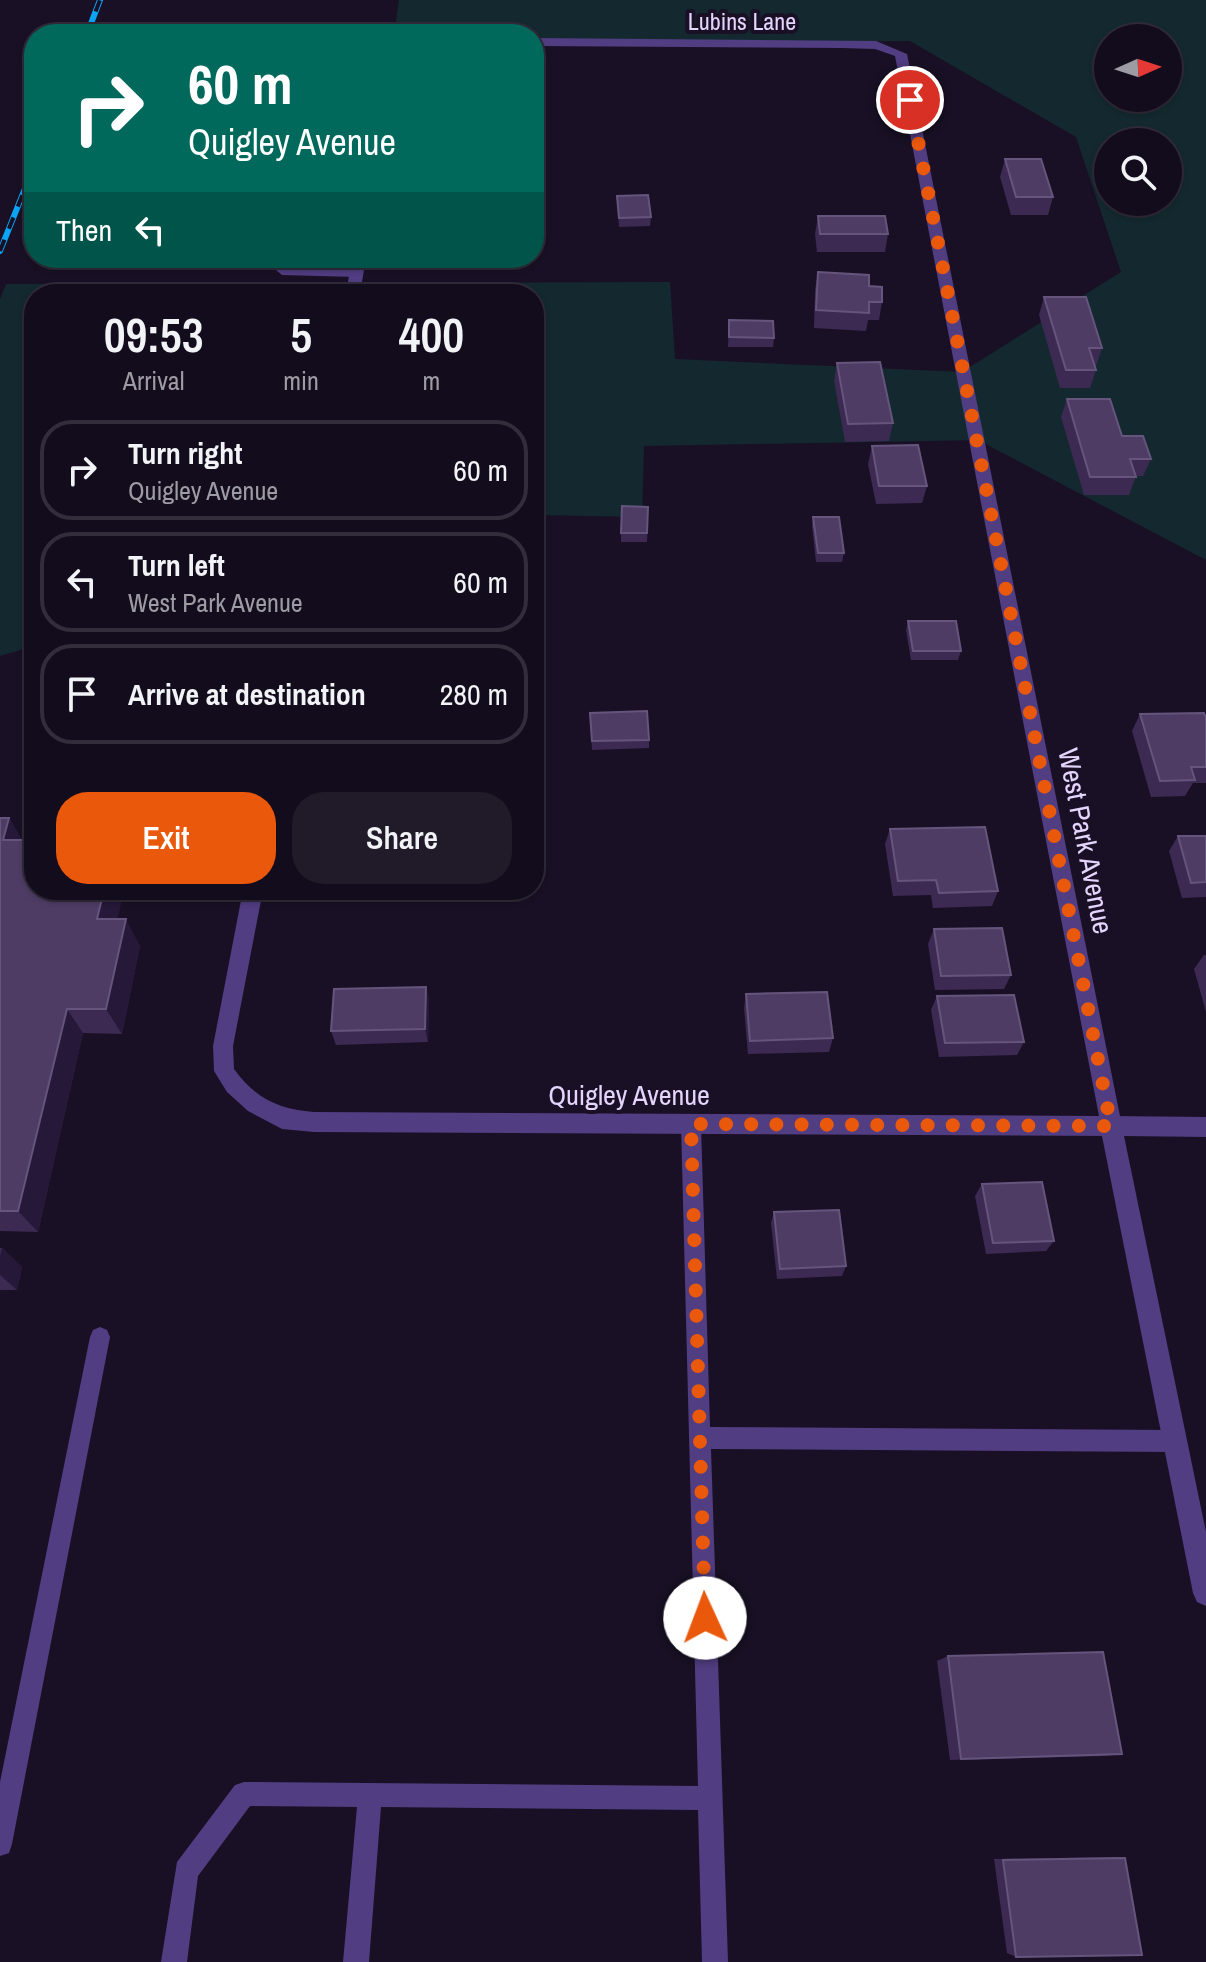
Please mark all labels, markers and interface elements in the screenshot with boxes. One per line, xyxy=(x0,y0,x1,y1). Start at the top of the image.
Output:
street label: Lubins Lane xyxy=(688,5,796,37)
north arrow xyxy=(1094,24,1182,112)
map controls xyxy=(1094,24,1182,216)
text: 60 m xyxy=(188,46,293,121)
icon: right xyxy=(56,56,160,160)
pin xyxy=(876,66,944,134)
icon: arrive xyxy=(888,78,932,122)
text: Quigley Avenue xyxy=(188,118,396,166)
button: search xyxy=(1094,128,1182,216)
icon: left xyxy=(128,208,172,252)
text: Then xyxy=(56,210,112,250)
text: 09:53 xyxy=(104,302,204,367)
text: 5 xyxy=(290,302,312,367)
text: 400 xyxy=(399,302,464,367)
text: Arrival xyxy=(123,363,184,398)
text: min xyxy=(283,363,319,398)
text: m xyxy=(423,363,440,398)
text: Turn right xyxy=(128,433,242,473)
icon: right xyxy=(60,448,104,492)
text: 60 m xyxy=(453,450,508,490)
text: Quigley Avenue xyxy=(128,473,278,508)
text: Turn left xyxy=(128,545,225,585)
icon: left xyxy=(60,560,104,604)
text: 60 m xyxy=(453,562,508,602)
text: West Park Avenue xyxy=(128,585,303,620)
icon: arrive xyxy=(60,672,104,716)
text: Arrive at destination xyxy=(128,674,366,714)
text: 280 m xyxy=(440,674,508,714)
street label: West Park Avenue xyxy=(1049,745,1123,937)
button: Exit xyxy=(56,792,276,884)
button: Share xyxy=(292,792,512,884)
street label: Quigley Avenue xyxy=(548,1076,710,1114)
position arrow xyxy=(663,1576,747,1660)

